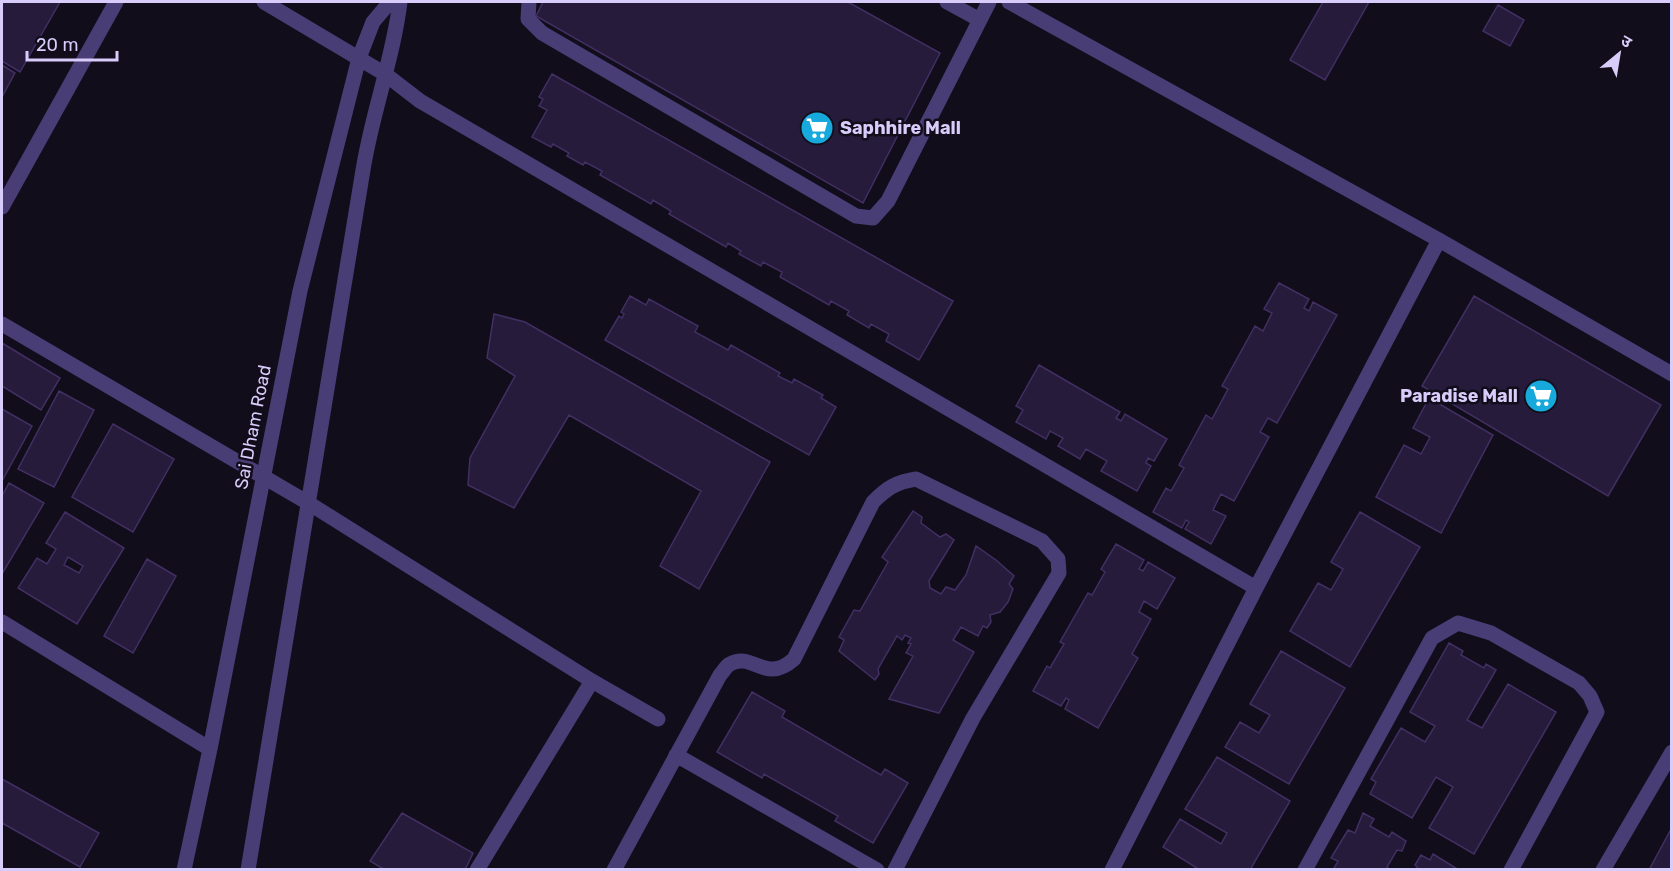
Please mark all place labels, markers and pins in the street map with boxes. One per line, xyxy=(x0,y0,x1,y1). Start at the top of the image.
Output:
supermarket icon: Saphhire Mall xyxy=(799,110,835,146)
place label: Saphhire Mall xyxy=(840,117,961,139)
supermarket icon: Paradise Mall xyxy=(1523,378,1559,414)
place label: Paradise Mall xyxy=(1400,385,1518,407)

